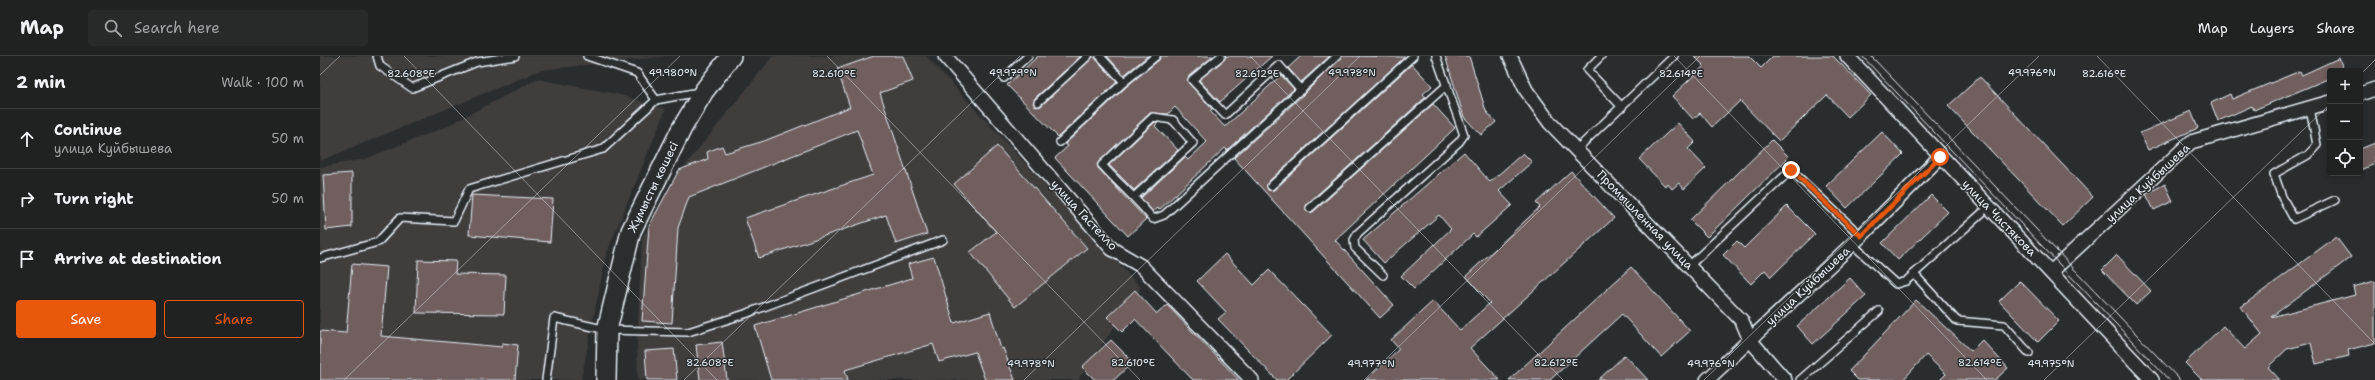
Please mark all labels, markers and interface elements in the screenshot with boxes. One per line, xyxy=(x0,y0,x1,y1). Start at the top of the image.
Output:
search box xyxy=(88,10,368,46)
text: Map xyxy=(20,15,64,40)
icon: search xyxy=(102,17,124,39)
text: Search here xyxy=(134,18,220,38)
text: Map xyxy=(2198,19,2228,37)
text: Layers xyxy=(2250,19,2294,37)
text: Share xyxy=(2316,19,2355,37)
text: 49.980°N xyxy=(649,66,697,79)
text: 49.979°N xyxy=(989,66,1037,79)
text: 49.978°N xyxy=(1328,66,1376,79)
text: 49.976°N xyxy=(2008,66,2056,79)
text: 82.608°E xyxy=(387,67,435,80)
text: 82.610°E xyxy=(812,67,856,80)
text: 82.612°E xyxy=(1235,67,1279,80)
text: 82.614°E xyxy=(1659,67,1703,80)
text: 82.616°E xyxy=(2082,67,2126,80)
map controls xyxy=(2327,68,2363,176)
button: + xyxy=(2327,68,2363,104)
text: 2 min xyxy=(16,71,66,93)
text: Walk · 100 m xyxy=(221,74,304,91)
button: − xyxy=(2327,104,2363,140)
text: Continue xyxy=(54,120,122,140)
icon: ahead xyxy=(16,128,38,150)
text: 50 m xyxy=(271,130,304,147)
street label: Жұмысты көшесі xyxy=(624,139,682,235)
text: улица Куйбышева xyxy=(54,140,172,157)
street label: улица Куйбышева xyxy=(2103,140,2194,226)
button: locate xyxy=(2327,140,2363,176)
route start xyxy=(1931,148,1949,166)
route end xyxy=(1782,161,1800,179)
street label: Промышленная улица xyxy=(1593,167,1697,274)
street label: улица Гастелло xyxy=(1047,176,1121,254)
street label: улица Чистякова xyxy=(1958,176,2040,260)
icon: right xyxy=(16,188,38,210)
text: Turn right xyxy=(54,189,134,209)
text: 50 m xyxy=(271,190,304,207)
street label: улица Куйбышева xyxy=(1763,243,1854,329)
icon: arrive xyxy=(16,248,38,270)
text: Arrive at destination xyxy=(54,249,222,269)
button: Save xyxy=(16,300,156,338)
button: Share xyxy=(164,300,304,338)
text: 82.608°E xyxy=(686,356,734,369)
text: 82.610°E xyxy=(1111,356,1155,369)
text: 82.612°E xyxy=(1534,356,1578,369)
text: 82.614°E xyxy=(1958,356,2002,369)
text: 49.978°N xyxy=(1007,357,1055,370)
text: 49.977°N xyxy=(1347,357,1395,370)
text: 49.976°N xyxy=(1687,357,1735,370)
text: 49.975°N xyxy=(2028,357,2074,370)

